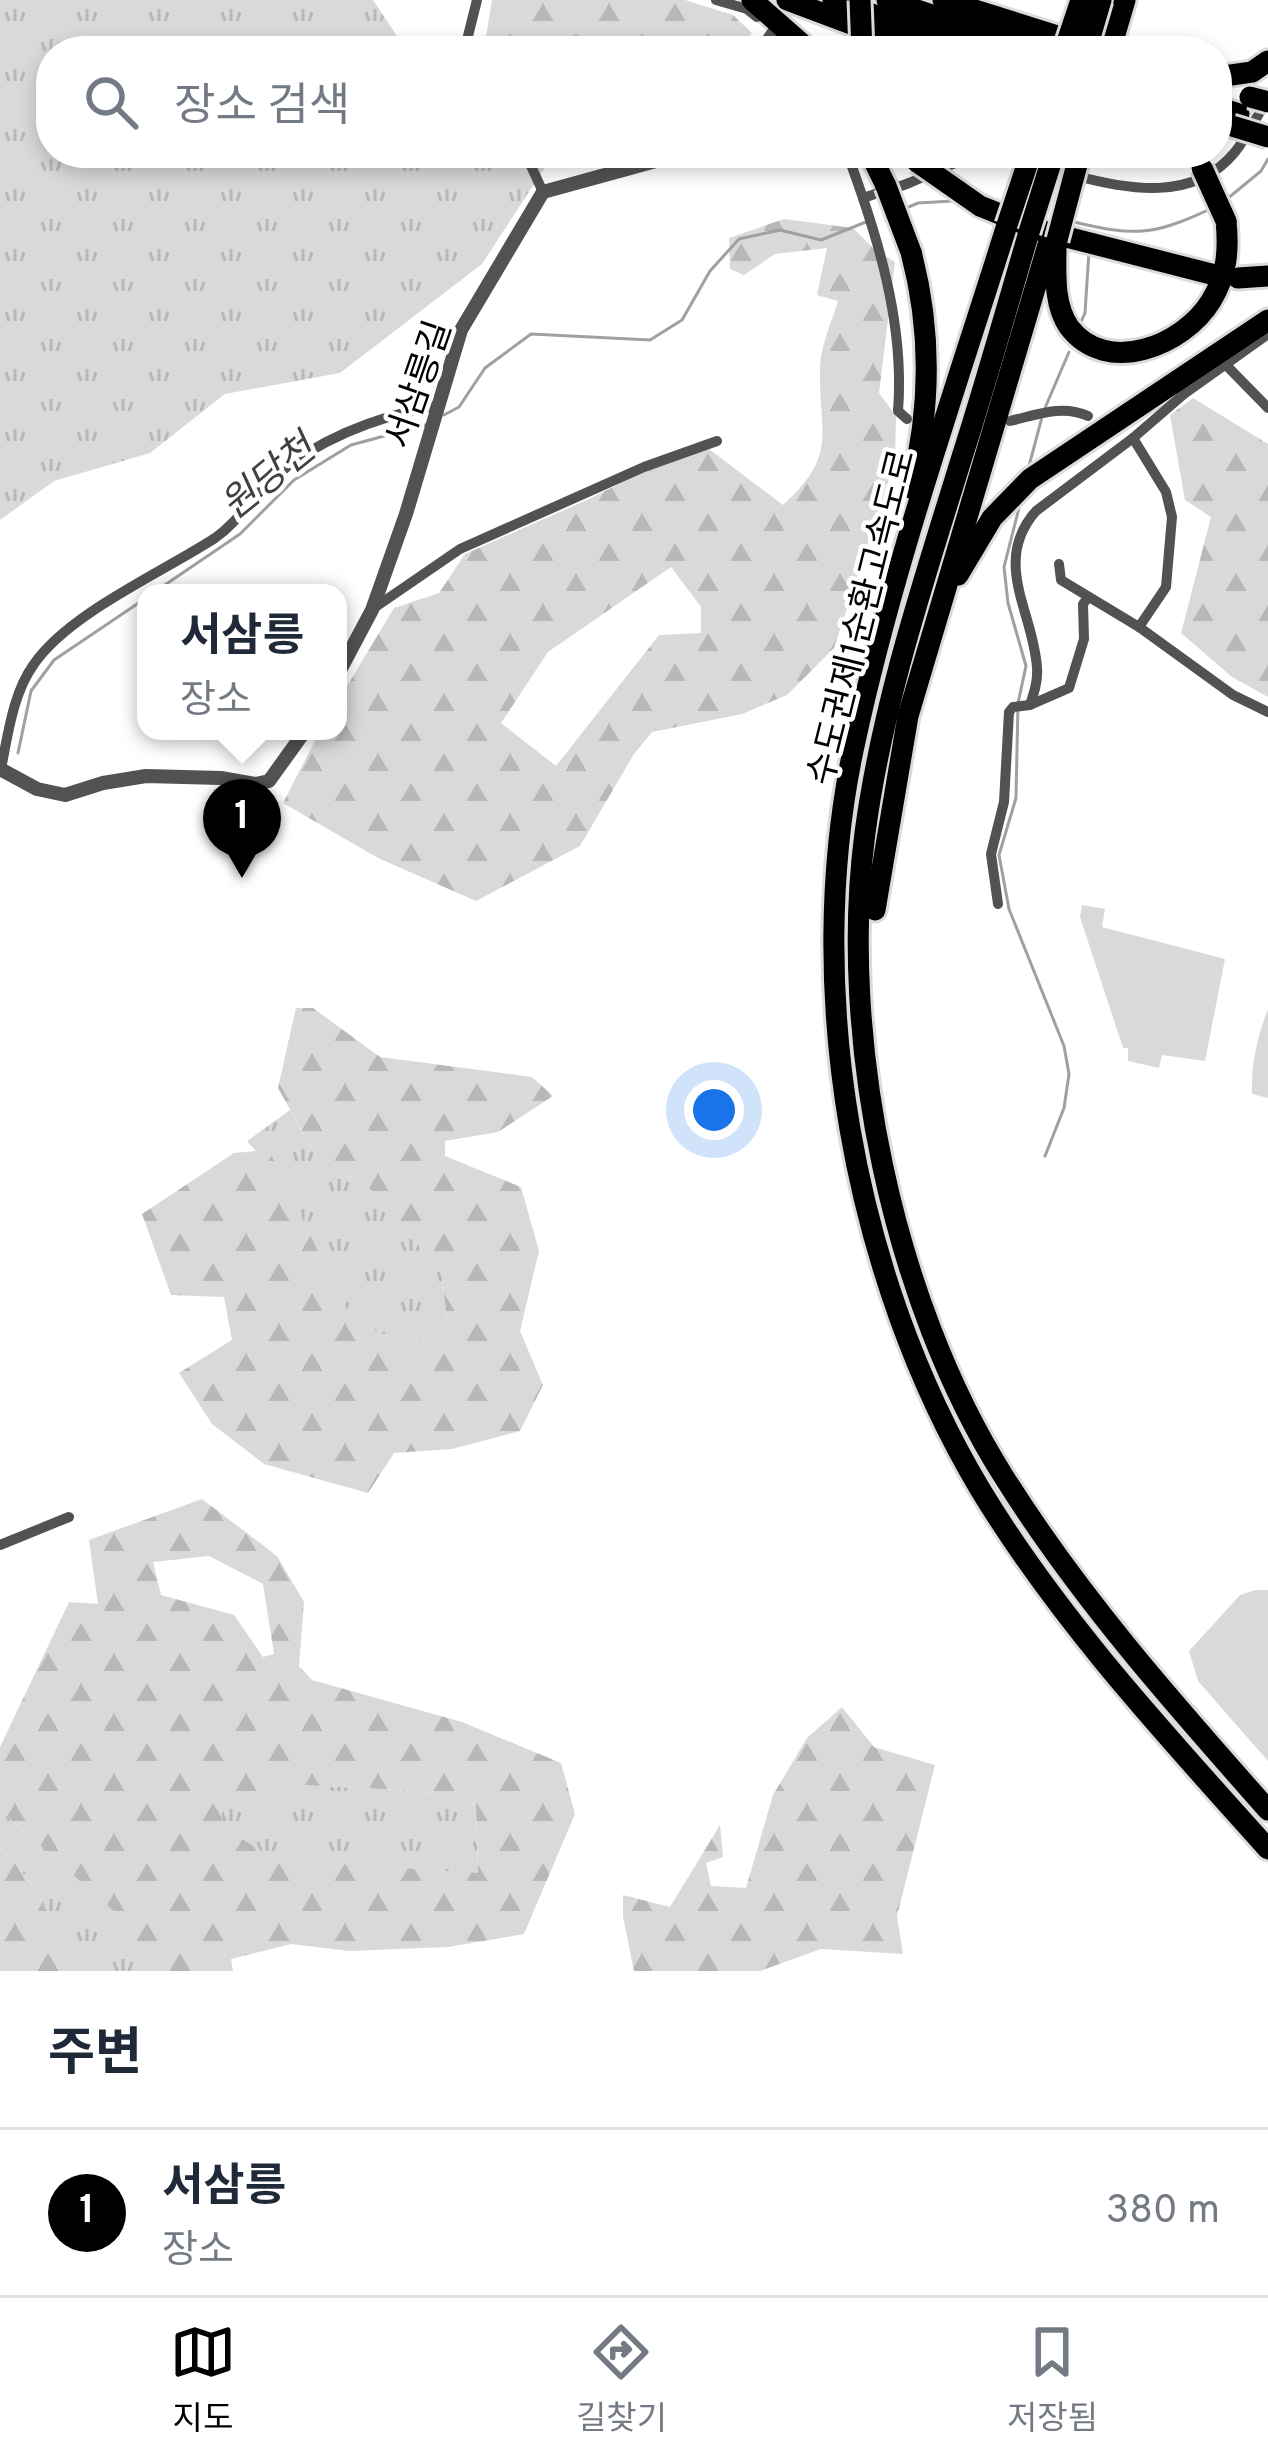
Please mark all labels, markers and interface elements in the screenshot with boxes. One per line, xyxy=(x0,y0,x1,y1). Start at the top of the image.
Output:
search box xyxy=(36,36,1232,168)
icon: search xyxy=(78,69,144,135)
text: 장소 검색 xyxy=(174,80,350,137)
street label: 서삼릉길 xyxy=(377,315,464,455)
water label: 원당천 xyxy=(213,424,330,532)
street label: 수도권제1순환고속도로 xyxy=(800,445,928,791)
popup xyxy=(137,584,347,740)
text: 서삼릉 xyxy=(180,610,304,667)
text: 장소 xyxy=(180,678,252,727)
pin: 1 xyxy=(203,779,281,878)
your location xyxy=(684,1080,744,1140)
text: 주변 xyxy=(48,2024,142,2089)
text: 서삼릉 xyxy=(162,2160,286,2217)
text: 1 xyxy=(79,2188,95,2237)
text: 380 m xyxy=(1106,2188,1220,2237)
text: 장소 xyxy=(162,2228,234,2277)
tab: 지도 xyxy=(170,2319,236,2442)
tab: 길찾기 xyxy=(576,2319,667,2442)
tab: 저장됨 xyxy=(1007,2319,1098,2442)

